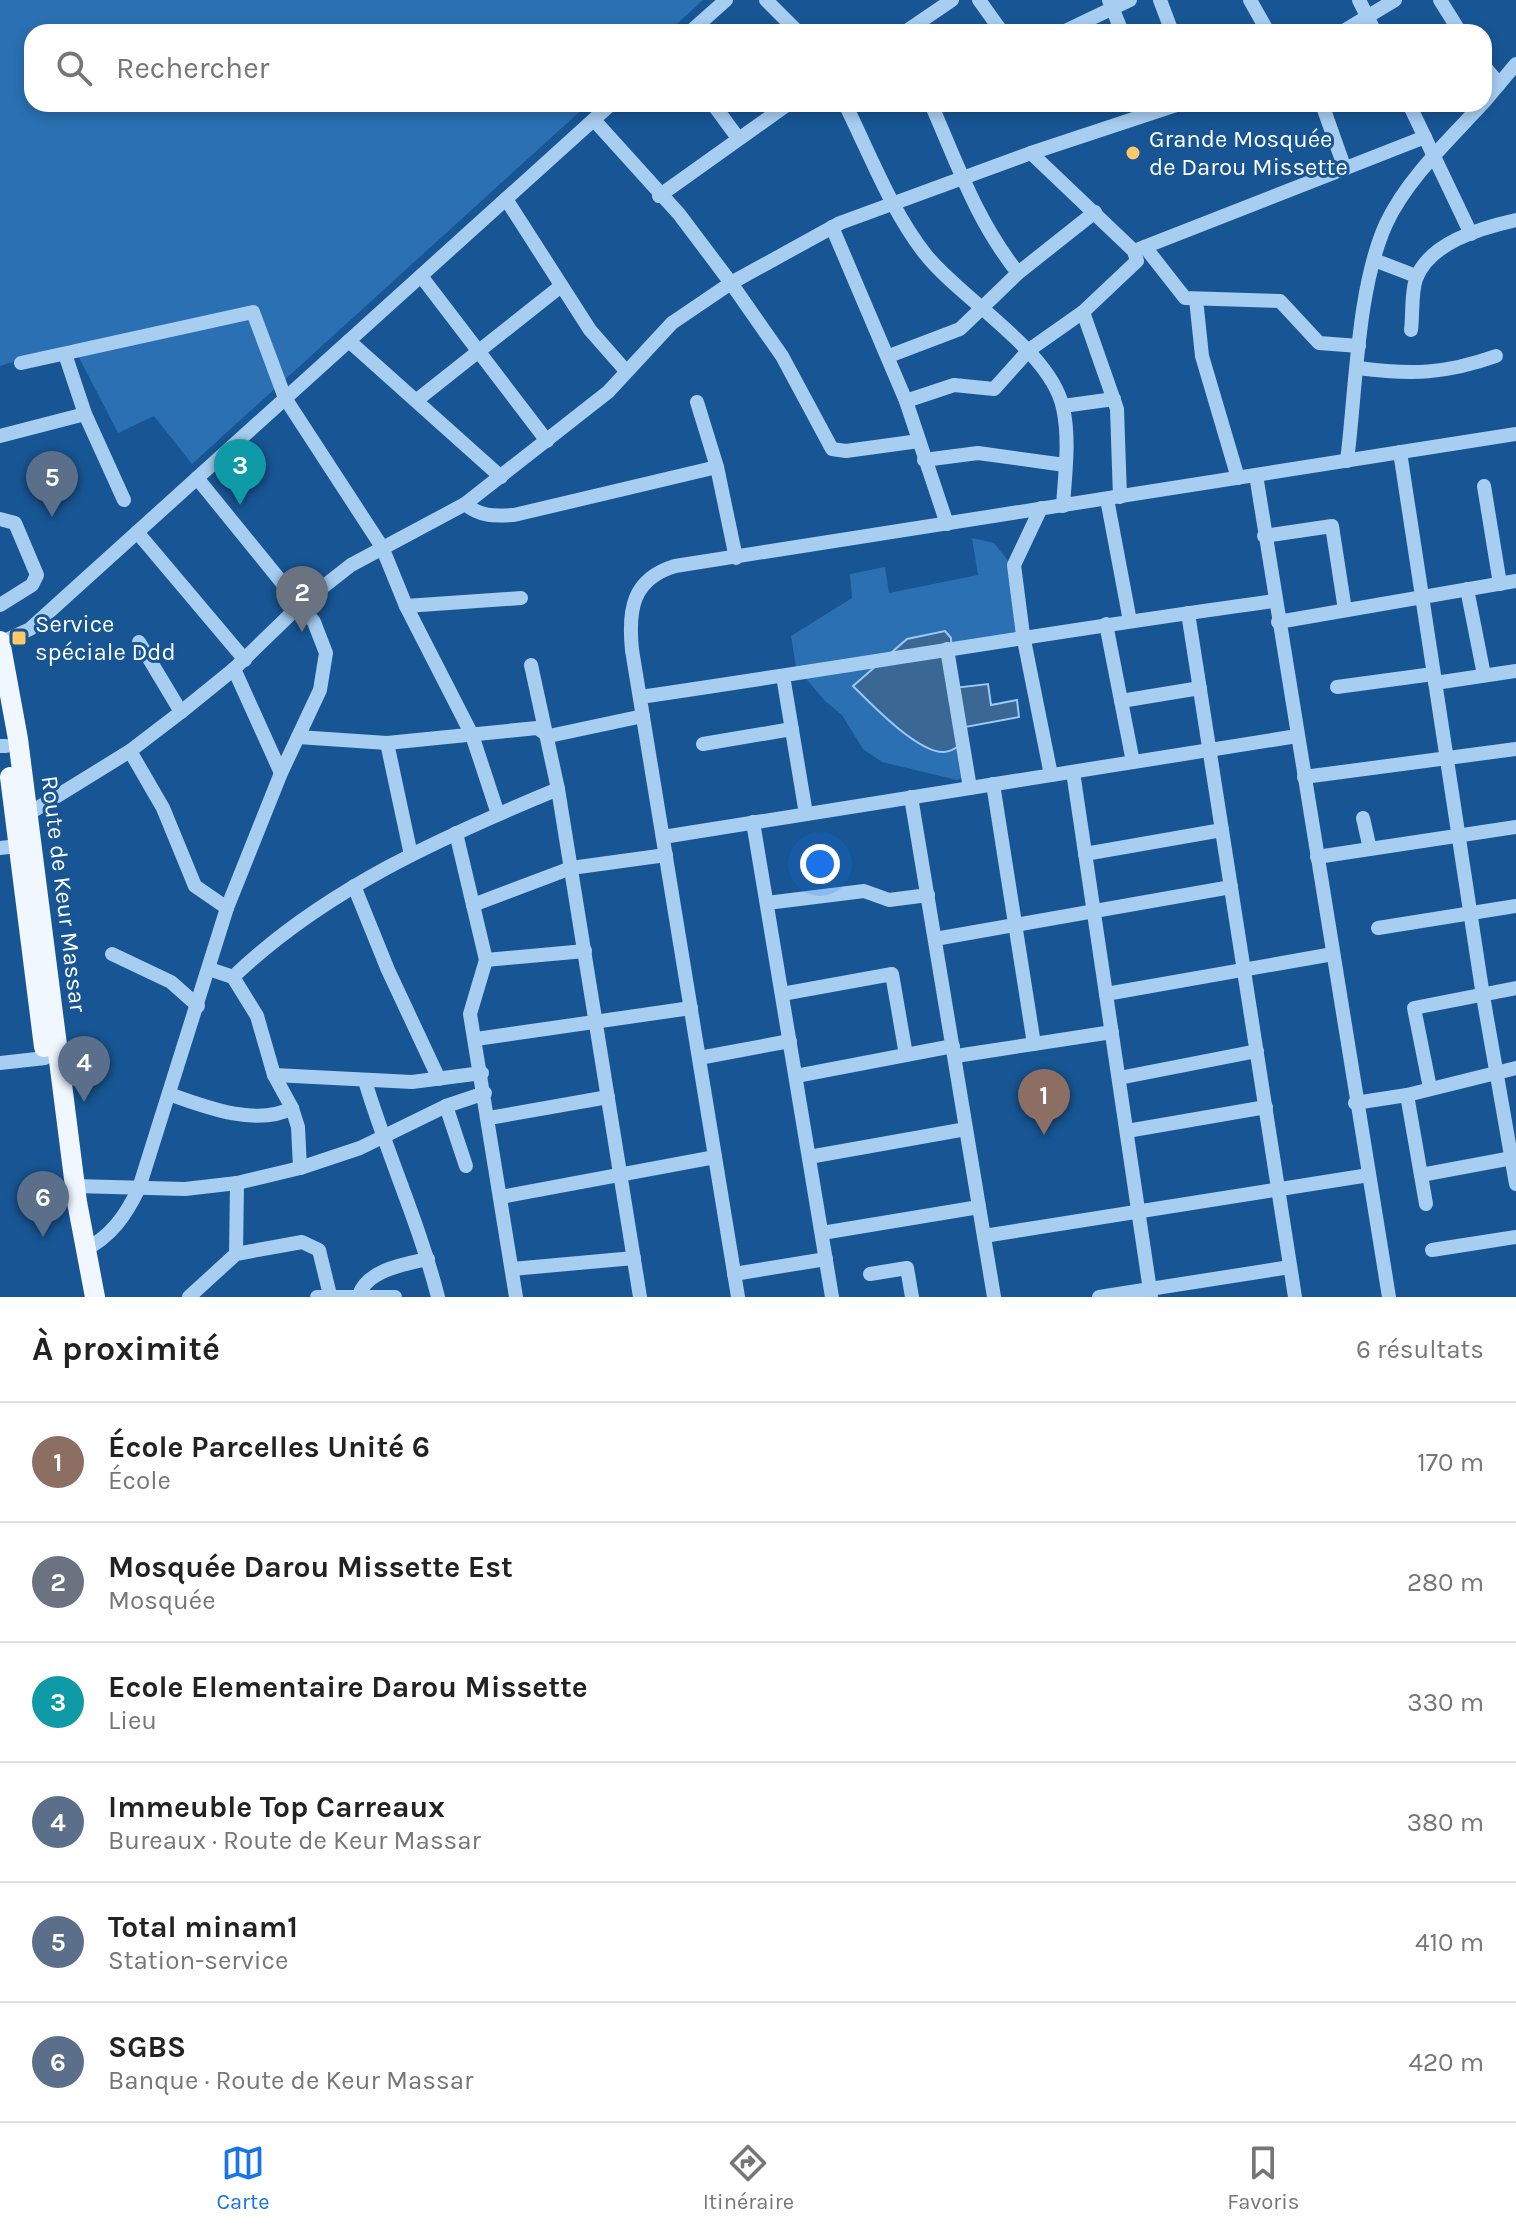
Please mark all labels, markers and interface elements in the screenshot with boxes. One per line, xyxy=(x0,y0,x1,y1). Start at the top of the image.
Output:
search box xyxy=(24,24,1492,112)
icon: search xyxy=(52,46,96,90)
text: Rechercher xyxy=(116,50,269,86)
place label: Grande Mosquée de Darou Missette xyxy=(1149,125,1348,181)
marker: Grande Mosquée de Darou Missette xyxy=(1124,144,1142,162)
pin: 3 xyxy=(214,439,266,505)
pin: 5 xyxy=(26,451,78,517)
pin: 2 xyxy=(276,566,328,632)
place label: Service spéciale Ddd xyxy=(35,610,176,666)
marker: Service spéciale Ddd xyxy=(10,629,28,647)
street label: Route de Keur Massar xyxy=(36,774,92,1014)
your location xyxy=(800,844,840,884)
pin: 4 xyxy=(58,1036,110,1102)
pin: 1 xyxy=(1018,1069,1070,1135)
pin: 6 xyxy=(17,1171,69,1237)
text: À proximité xyxy=(32,1329,220,1369)
text: 6 résultats xyxy=(1356,1334,1484,1365)
text: École Parcelles Unité 6 xyxy=(108,1429,430,1465)
text: 1 xyxy=(53,1447,63,1478)
text: 170 m xyxy=(1417,1447,1484,1478)
text: École xyxy=(108,1465,171,1496)
text: Mosquée Darou Missette Est xyxy=(108,1549,513,1585)
text: 2 xyxy=(50,1567,66,1598)
text: 280 m xyxy=(1407,1567,1484,1598)
text: Mosquée xyxy=(108,1585,216,1616)
text: Ecole Elementaire Darou Missette xyxy=(108,1669,588,1705)
text: 3 xyxy=(50,1687,66,1718)
text: 330 m xyxy=(1407,1687,1484,1718)
text: Lieu xyxy=(108,1705,157,1736)
text: Immeuble Top Carreaux xyxy=(108,1789,445,1825)
text: 4 xyxy=(50,1807,66,1838)
text: 380 m xyxy=(1407,1807,1484,1838)
text: Bureaux · Route de Keur Massar xyxy=(108,1825,481,1856)
text: Total minam1 xyxy=(108,1909,298,1945)
text: 5 xyxy=(50,1927,66,1958)
text: 410 m xyxy=(1415,1927,1484,1958)
text: Station-service xyxy=(108,1945,288,1976)
text: SGBS xyxy=(108,2029,186,2065)
text: 6 xyxy=(50,2047,66,2078)
text: 420 m xyxy=(1408,2047,1484,2078)
text: Banque · Route de Keur Massar xyxy=(108,2065,473,2096)
tab: Carte xyxy=(217,2141,270,2215)
tab: Itinéraire xyxy=(703,2141,794,2215)
tab: Favoris xyxy=(1227,2141,1299,2215)

